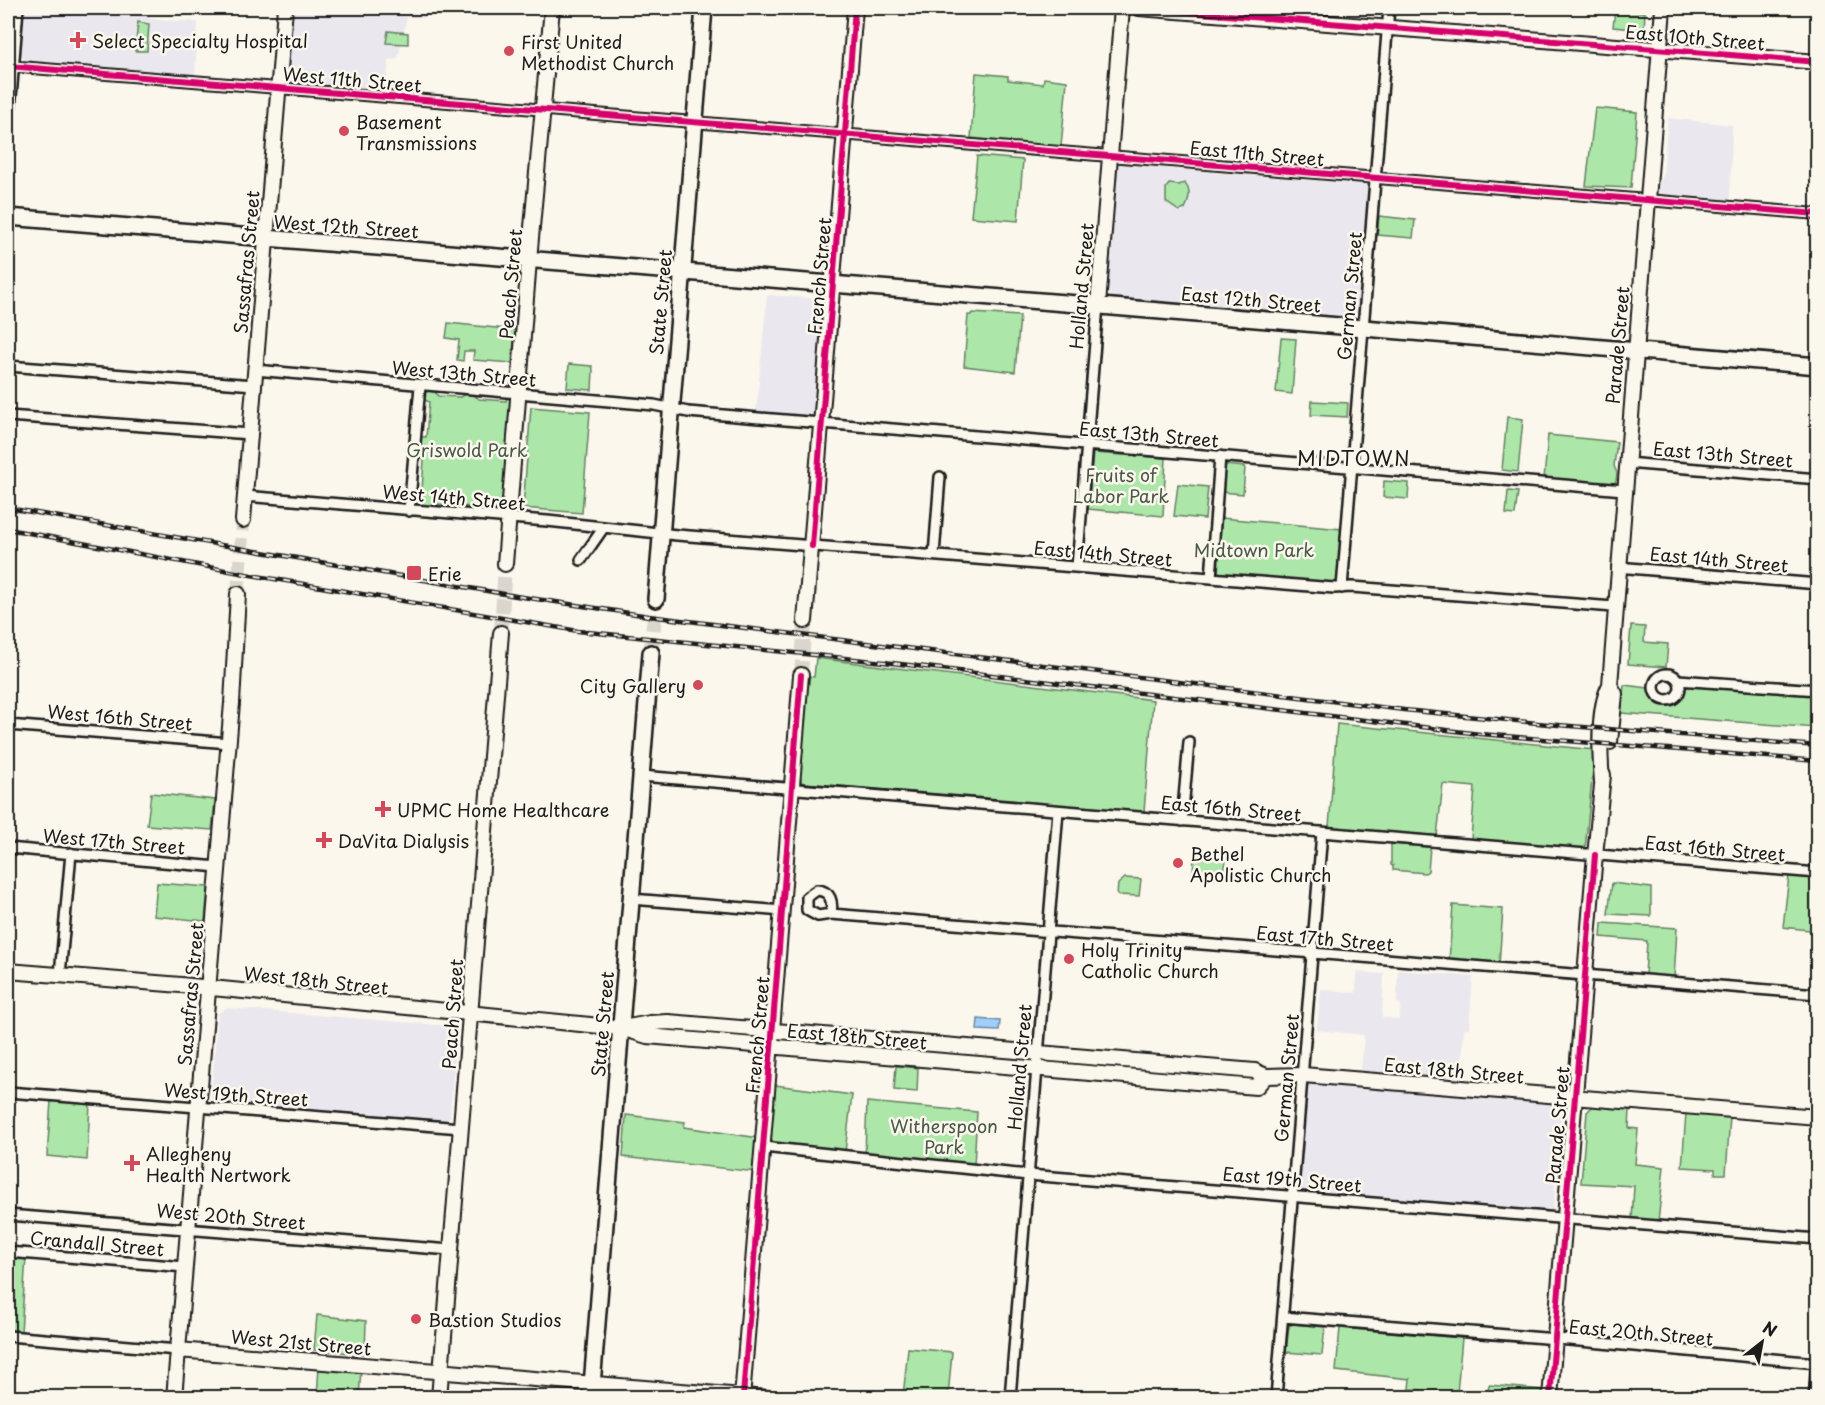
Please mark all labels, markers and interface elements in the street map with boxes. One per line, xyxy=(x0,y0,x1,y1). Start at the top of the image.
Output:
street label: East 10th Street xyxy=(1624,17,1766,57)
place label: Select Specialty Hospital xyxy=(92,27,308,54)
place label: First United Methodist Church xyxy=(521,28,674,76)
marker: Select Specialty Hospital xyxy=(69,31,87,49)
marker: First United Methodist Church xyxy=(502,44,516,58)
street label: West 11th Street xyxy=(281,59,423,99)
place label: Basement Transmissions xyxy=(356,108,477,156)
marker: Basement Transmissions xyxy=(337,124,351,138)
street label: East 11th Street xyxy=(1189,134,1325,172)
street label: Sassafras Street xyxy=(226,189,266,335)
street label: West 12th Street xyxy=(273,207,419,245)
street label: French Street xyxy=(800,216,838,336)
street label: Holland Street xyxy=(1062,222,1100,350)
street label: Peach Street xyxy=(492,228,528,340)
street label: German Street xyxy=(1330,231,1368,361)
street label: State Street xyxy=(642,248,678,356)
street label: East 12th Street xyxy=(1180,279,1322,319)
street label: Parade Street xyxy=(1598,285,1636,405)
street label: West 13th Street xyxy=(391,353,537,393)
street label: East 13th Street xyxy=(1078,414,1220,454)
street label: East 13th Street xyxy=(1652,434,1794,474)
park label: Griswold Park xyxy=(406,436,528,463)
district label: MIDTOWN xyxy=(1297,443,1411,473)
park label: Fruits of Labor Park xyxy=(1073,461,1169,509)
street label: West 14th Street xyxy=(381,477,527,517)
street label: East 14th Street xyxy=(1033,533,1173,573)
park label: Midtown Park xyxy=(1194,536,1314,563)
street label: East 14th Street xyxy=(1649,539,1789,579)
place label: Erie xyxy=(428,560,462,587)
marker: Erie xyxy=(405,564,423,582)
place label: City Gallery xyxy=(580,672,686,699)
marker: City Gallery xyxy=(691,678,705,692)
street label: West 16th Street xyxy=(46,697,194,737)
street label: East 16th Street xyxy=(1160,788,1302,828)
place label: UPMC Home Healthcare xyxy=(397,796,609,823)
marker: UPMC Home Healthcare xyxy=(374,800,392,818)
street label: West 17th Street xyxy=(42,821,186,861)
place label: DaVita Dialysis xyxy=(338,827,469,854)
street label: East 16th Street xyxy=(1644,828,1786,868)
marker: DaVita Dialysis xyxy=(315,831,333,849)
place label: Bethel Apolistic Church xyxy=(1190,840,1332,888)
marker: Bethel Apolistic Church xyxy=(1171,856,1185,870)
street label: East 17th Street xyxy=(1255,919,1395,957)
street label: Sassafras Street xyxy=(170,921,210,1067)
place label: Holy Trinity Catholic Church xyxy=(1081,936,1219,984)
marker: Holy Trinity Catholic Church xyxy=(1062,952,1076,966)
street label: Peach Street xyxy=(435,958,469,1070)
street label: West 18th Street xyxy=(242,959,390,1001)
street label: State Street xyxy=(584,970,620,1078)
street label: French Street xyxy=(738,975,776,1095)
street label: Holland Street xyxy=(1000,1003,1038,1131)
street label: German Street xyxy=(1267,1013,1305,1143)
street label: East 18th Street xyxy=(786,1016,928,1056)
street label: East 18th Street xyxy=(1383,1050,1525,1090)
street label: Parade Street xyxy=(1538,1065,1576,1185)
street label: West 19th Street xyxy=(163,1075,309,1113)
park label: Witherspoon Park xyxy=(890,1112,998,1160)
place label: Allegheny Health Nertwork xyxy=(146,1140,291,1188)
marker: Allegheny Health Nertwork xyxy=(123,1154,141,1172)
street label: East 19th Street xyxy=(1221,1159,1363,1199)
street label: West 20th Street xyxy=(155,1196,307,1236)
street label: Crandall Street xyxy=(29,1224,165,1262)
place label: Bastion Studios xyxy=(428,1306,562,1333)
marker: Bastion Studios xyxy=(409,1312,423,1326)
street label: East 20th Street xyxy=(1568,1312,1714,1352)
north arrow xyxy=(1732,1312,1792,1372)
text: N xyxy=(1759,1315,1782,1342)
street label: West 21st Street xyxy=(230,1322,372,1362)

